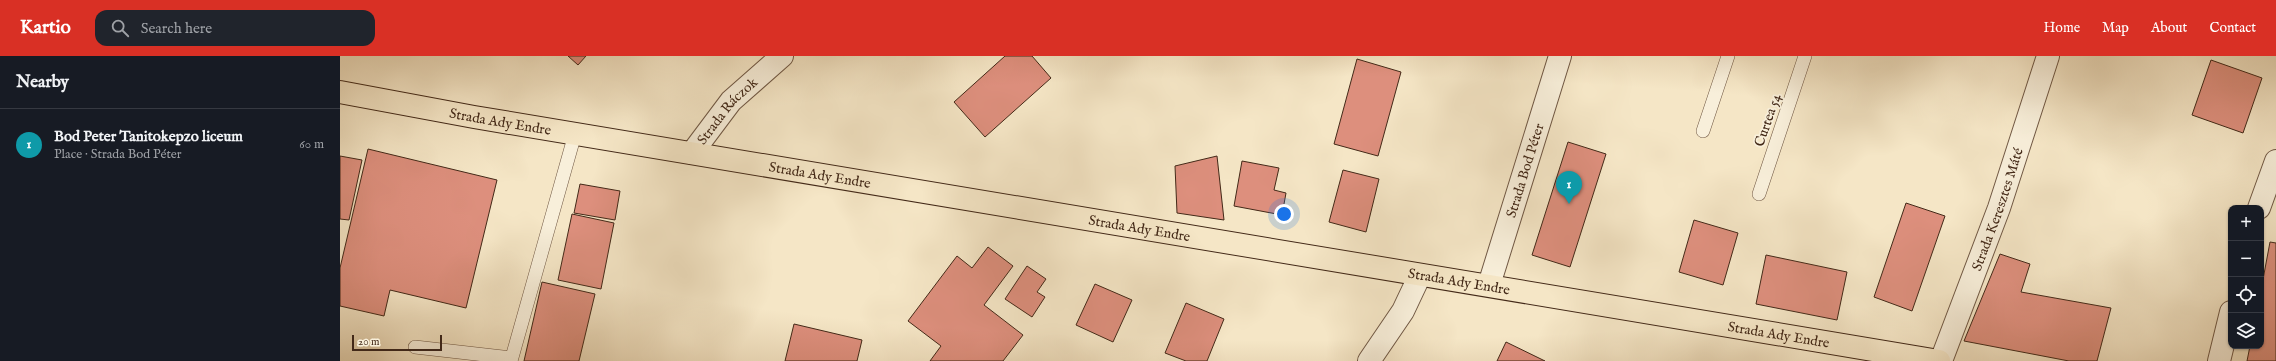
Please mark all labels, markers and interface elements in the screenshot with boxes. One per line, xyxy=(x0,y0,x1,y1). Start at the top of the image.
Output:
search box xyxy=(95,10,375,46)
text: Kartio xyxy=(20,16,71,40)
icon: search xyxy=(109,17,131,39)
text: Search here xyxy=(141,19,212,38)
text: Home xyxy=(2044,19,2080,37)
text: Map xyxy=(2102,19,2129,37)
text: About xyxy=(2151,19,2187,37)
text: Contact xyxy=(2209,19,2256,37)
text: Nearby xyxy=(16,72,69,93)
street label: Strada Ráczok xyxy=(693,74,762,149)
street label: Curtea 54 xyxy=(1751,91,1785,149)
street label: Strada Ady Endre xyxy=(448,105,553,140)
street label: Strada Bod Péter xyxy=(1502,121,1549,220)
text: Bod Peter Tanitokepzo liceum xyxy=(54,127,243,146)
text: 1 xyxy=(27,136,31,153)
text: 60 m xyxy=(299,136,324,153)
street label: Strada Keresztes Máté xyxy=(1968,145,2028,273)
text: Place · Strada Bod Péter xyxy=(54,146,182,163)
street label: Strada Ady Endre xyxy=(768,158,873,193)
pin: 1 xyxy=(1556,171,1582,204)
your location xyxy=(1274,204,1294,224)
map controls xyxy=(2228,205,2264,349)
button: + xyxy=(2228,205,2264,241)
street label: Strada Ady Endre xyxy=(1087,212,1192,246)
button: − xyxy=(2228,241,2264,277)
street label: Strada Ady Endre xyxy=(1407,265,1512,299)
button: locate xyxy=(2228,277,2264,313)
button: layers xyxy=(2228,313,2264,349)
street label: Strada Ady Endre xyxy=(1726,318,1831,353)
scale bar xyxy=(352,333,442,352)
text: 20 m xyxy=(358,335,379,349)

